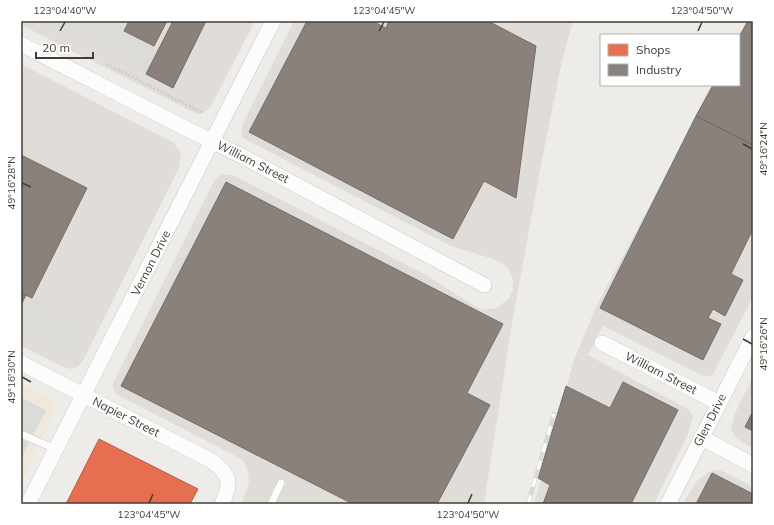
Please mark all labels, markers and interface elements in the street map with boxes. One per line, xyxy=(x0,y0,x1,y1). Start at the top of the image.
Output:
text: 123°04'40"W xyxy=(34,4,96,17)
text: 123°04'45"W xyxy=(353,4,415,17)
text: 123°04'50"W xyxy=(671,4,733,17)
scale bar xyxy=(36,34,93,60)
legend xyxy=(600,34,740,86)
text: 20 m xyxy=(42,40,70,55)
text: Shops xyxy=(636,42,671,57)
text: Industry xyxy=(636,62,682,77)
text: 49°16'24"N xyxy=(757,122,770,176)
street label: William Street xyxy=(215,137,292,186)
text: 49°16'28"N xyxy=(5,156,18,210)
street label: Vernon Drive xyxy=(128,227,173,298)
text: 49°16'26"N xyxy=(757,317,770,371)
street label: William Street xyxy=(623,348,700,397)
text: 49°16'30"N xyxy=(5,350,18,404)
street label: Glen Drive xyxy=(690,391,729,449)
street label: Napier Street xyxy=(90,393,162,440)
text: 123°04'45"W xyxy=(118,508,180,521)
text: 123°04'50"W xyxy=(437,508,499,521)

